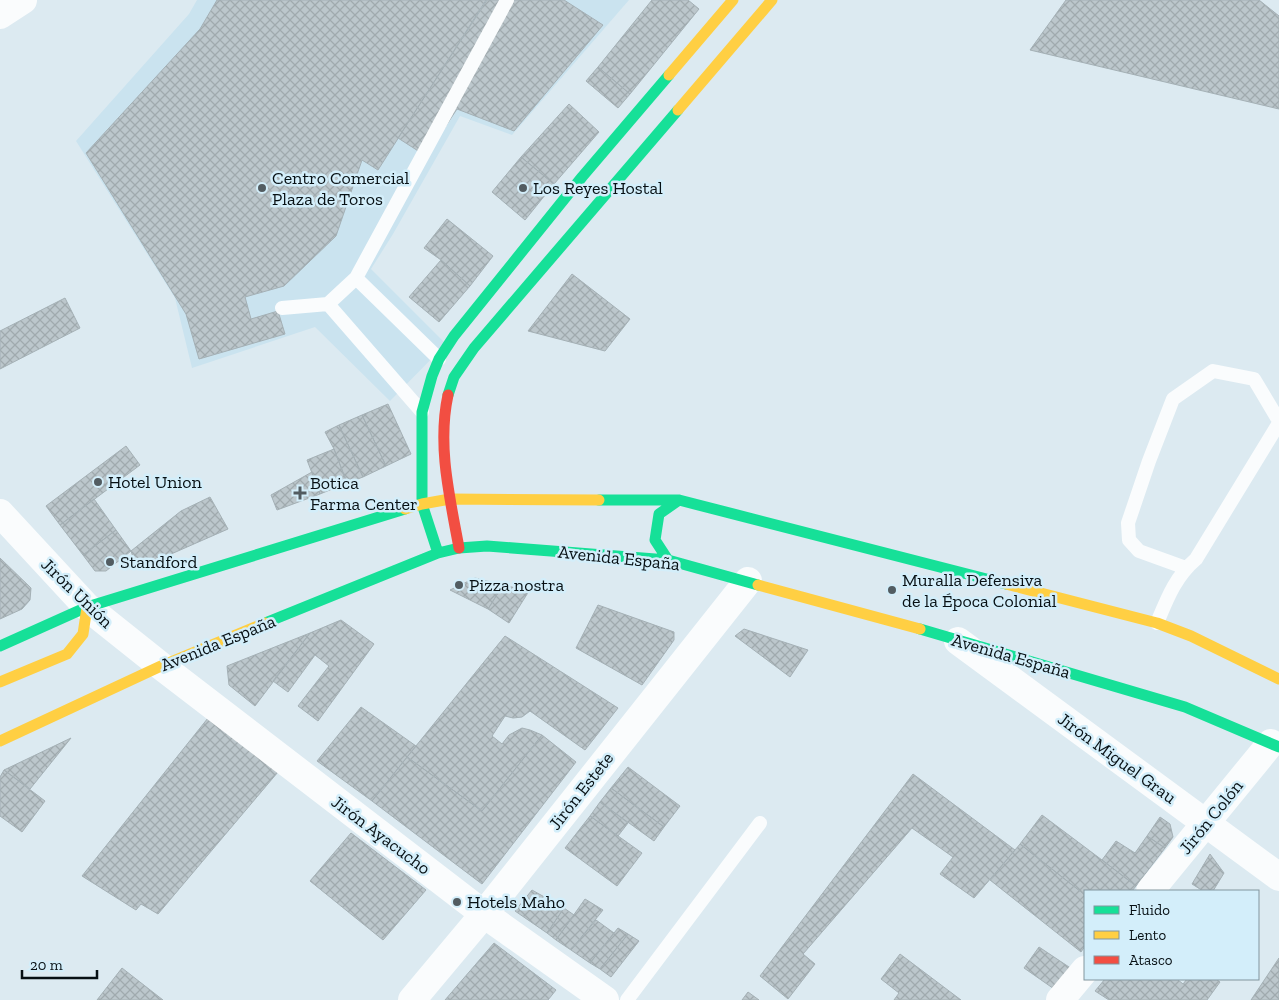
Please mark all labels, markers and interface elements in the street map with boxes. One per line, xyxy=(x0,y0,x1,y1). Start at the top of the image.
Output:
place label: Centro Comercial Plaza de Toros xyxy=(272,167,409,210)
place label: Los Reyes Hostal xyxy=(533,177,663,199)
marker: Centro Comercial Plaza de Toros xyxy=(256,182,268,194)
marker: Los Reyes Hostal xyxy=(517,182,529,194)
place label: Hotel Union xyxy=(108,471,203,493)
place label: Botica Farma Center xyxy=(310,472,417,515)
marker: Hotel Union xyxy=(92,476,104,488)
marker: Botica Farma Center xyxy=(294,487,306,499)
street label: Avenida España xyxy=(557,541,681,575)
place label: Standford xyxy=(120,551,198,573)
street label: Jirón Unión xyxy=(36,553,118,633)
marker: Standford xyxy=(104,556,116,568)
place label: Muralla Defensiva de la Época Colonial xyxy=(902,569,1057,612)
place label: Pizza nostra xyxy=(469,574,565,596)
marker: Pizza nostra xyxy=(453,579,465,591)
marker: Muralla Defensiva de la Época Colonial xyxy=(886,584,898,596)
street label: Avenida España xyxy=(157,610,279,676)
street label: Avenida España xyxy=(949,629,1073,684)
street label: Jirón Miguel Grau xyxy=(1053,708,1181,808)
street label: Jirón Estete xyxy=(544,748,618,834)
street label: Jirón Colón xyxy=(1174,775,1248,859)
street label: Jirón Ayacucho xyxy=(327,791,435,879)
legend xyxy=(1084,890,1259,980)
place label: Hotels Maho xyxy=(467,891,565,913)
marker: Hotels Maho xyxy=(451,896,463,908)
text: Fluido xyxy=(1129,901,1170,919)
text: Lento xyxy=(1129,926,1166,944)
scale bar xyxy=(22,948,98,980)
text: Atasco xyxy=(1129,951,1173,969)
text: 20 m xyxy=(30,956,63,974)

